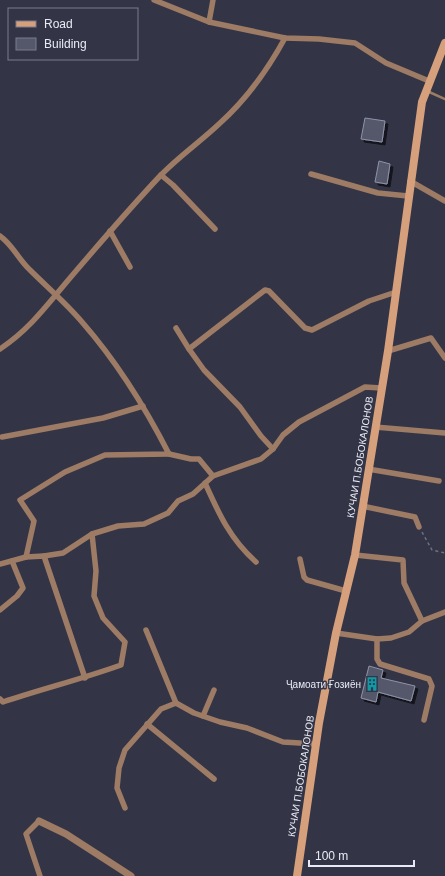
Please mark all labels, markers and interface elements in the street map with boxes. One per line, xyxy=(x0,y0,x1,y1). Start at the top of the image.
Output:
legend xyxy=(8,8,138,60)
text: Road xyxy=(44,17,73,31)
text: Building xyxy=(44,37,87,51)
street label: КУЧАИ П.БОБОКАЛОНОВ xyxy=(345,395,375,518)
building icon: Ҷамоати Ғозиён xyxy=(364,676,380,692)
place label: Ҷамоати Ғозиён xyxy=(286,679,361,690)
street label: КУЧАИ П.БОБОКАЛОНОВ xyxy=(286,714,316,837)
scale bar xyxy=(309,842,414,868)
text: 100 m xyxy=(315,849,348,863)

